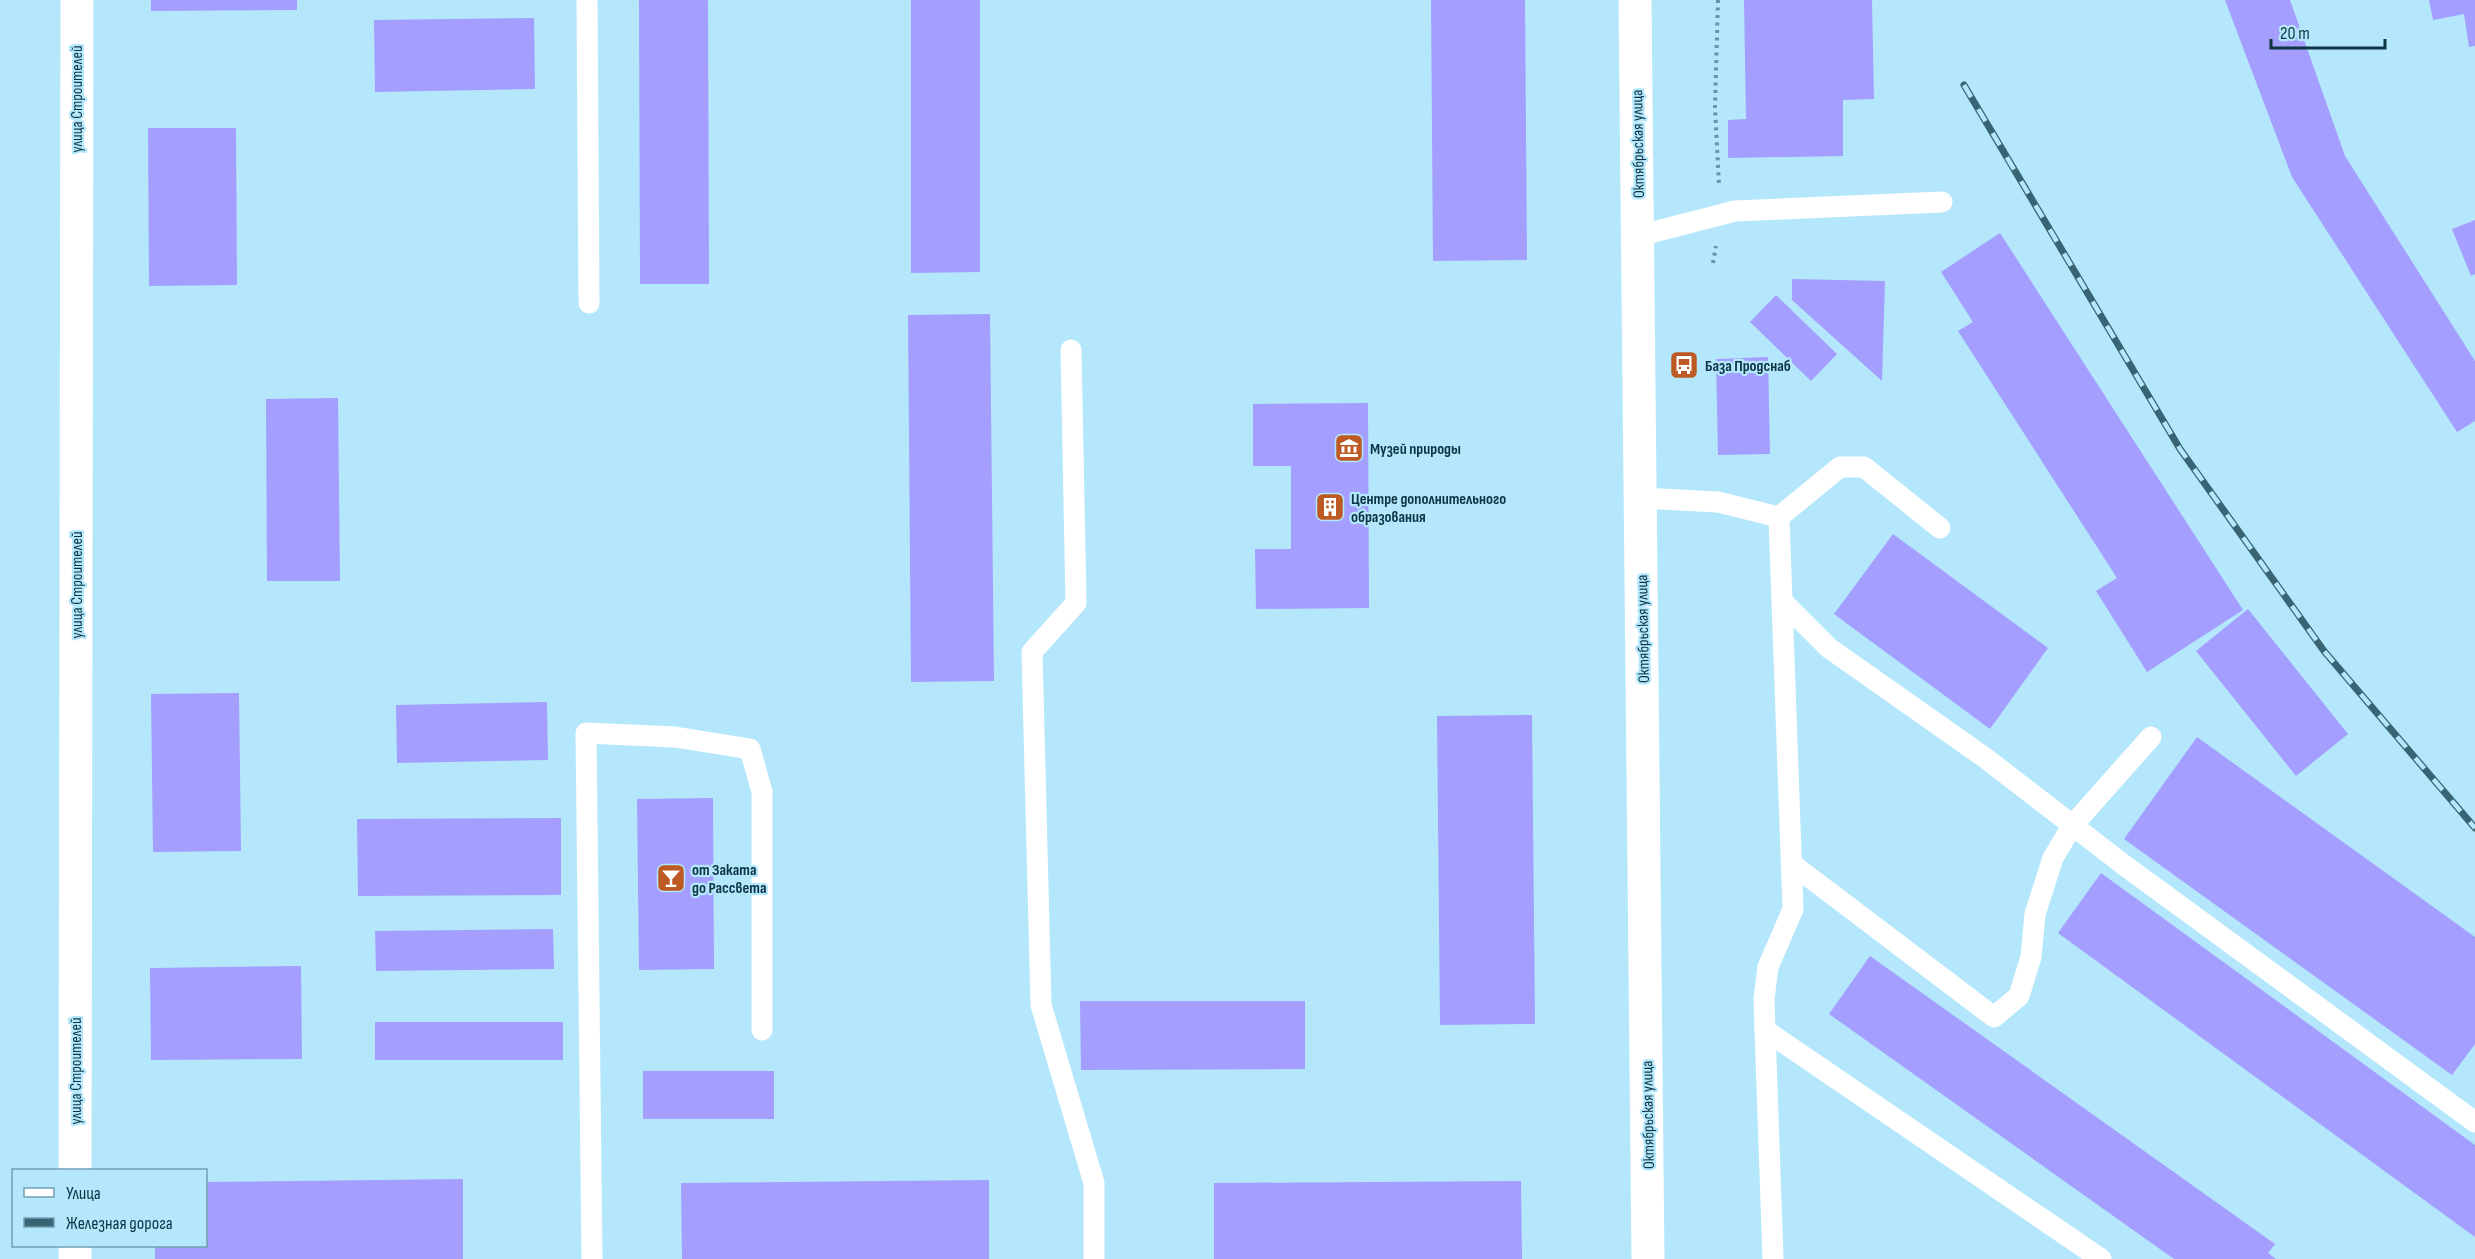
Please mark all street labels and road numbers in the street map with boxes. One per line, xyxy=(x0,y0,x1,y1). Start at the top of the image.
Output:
street label: улица Строителей xyxy=(68,45,87,153)
street label: Октябрьская улица xyxy=(1628,90,1649,198)
street label: улица Строителей xyxy=(68,531,87,639)
street label: Октябрьская улица xyxy=(1633,575,1654,683)
street label: улица Строителей xyxy=(67,1017,86,1125)
street label: Октябрьская улица xyxy=(1638,1061,1659,1169)

